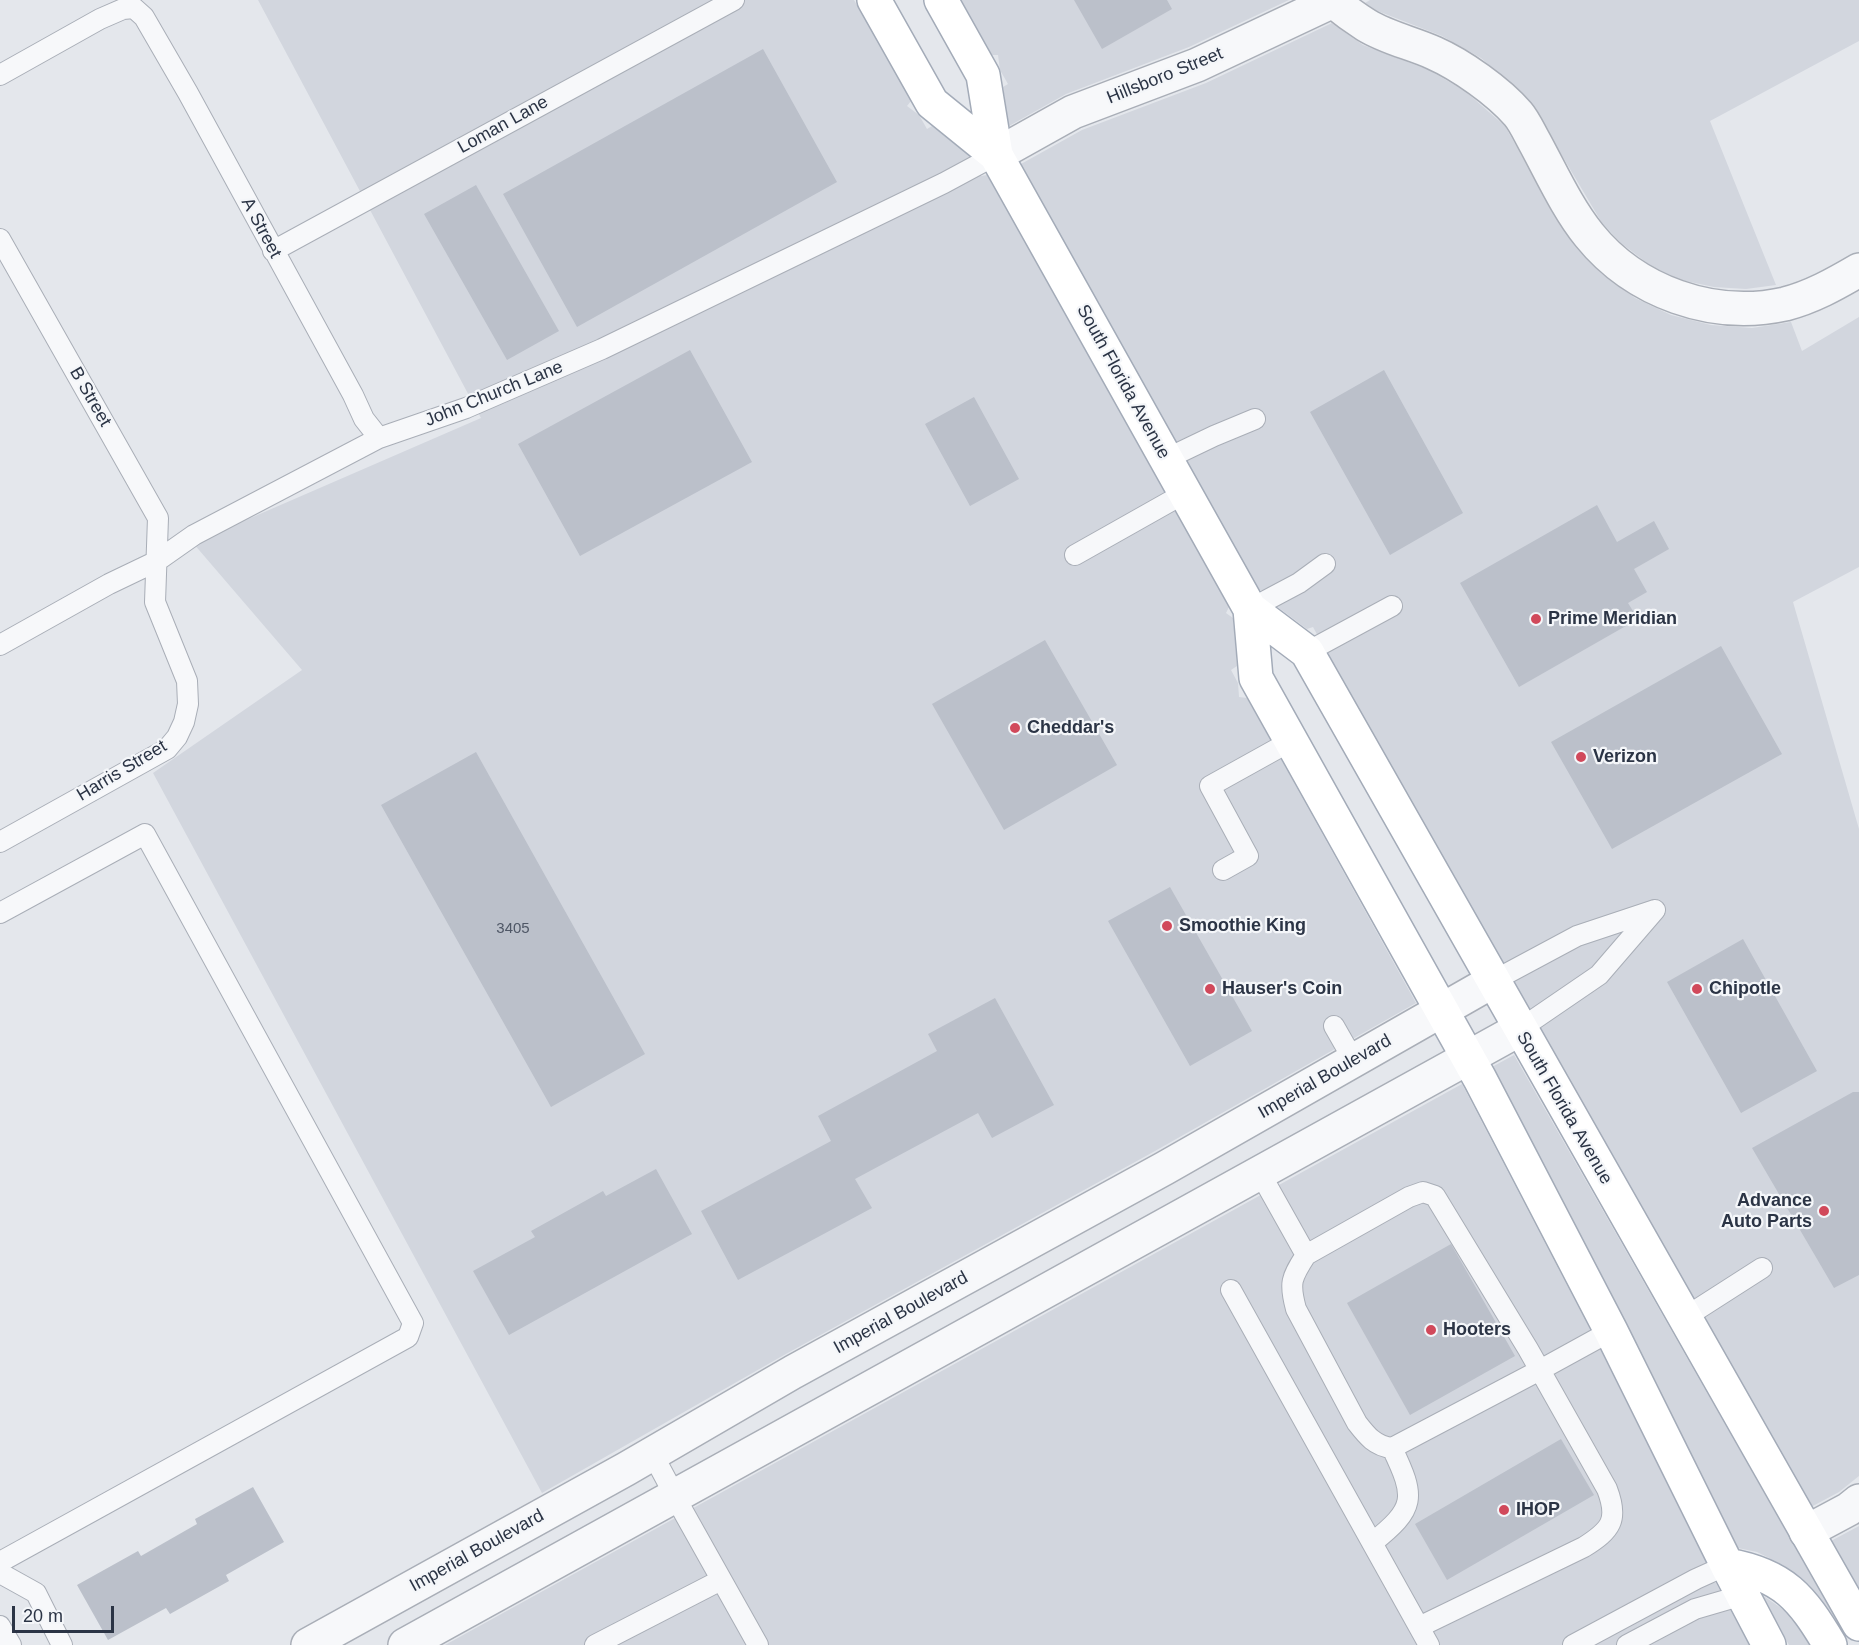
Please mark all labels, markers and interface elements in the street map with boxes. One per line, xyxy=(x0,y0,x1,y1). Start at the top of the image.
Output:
street label: Hillsboro Street xyxy=(1104,43,1226,109)
street label: Loman Lane xyxy=(454,91,552,159)
street label: A Street xyxy=(236,194,286,262)
street label: South Florida Avenue xyxy=(1072,301,1174,463)
street label: John Church Lane xyxy=(422,356,566,432)
street label: B Street xyxy=(64,363,116,431)
place label: Prime Meridian xyxy=(1548,608,1677,630)
marker: Prime Meridian xyxy=(1529,612,1543,626)
place label: Cheddar's xyxy=(1027,717,1114,739)
marker: Cheddar's xyxy=(1008,721,1022,735)
street label: Harris Street xyxy=(73,736,171,806)
place label: Verizon xyxy=(1593,746,1657,768)
marker: Verizon xyxy=(1574,750,1588,764)
place label: Smoothie King xyxy=(1179,915,1306,937)
marker: Smoothie King xyxy=(1160,919,1174,933)
house number: 3405 xyxy=(496,920,530,938)
place label: Hauser's Coin xyxy=(1222,978,1342,1000)
place label: Chipotle xyxy=(1709,978,1781,1000)
marker: Hauser's Coin xyxy=(1203,982,1217,996)
marker: Chipotle xyxy=(1690,982,1704,996)
street label: South Florida Avenue xyxy=(1511,1028,1617,1188)
street label: Imperial Boulevard xyxy=(1255,1030,1395,1124)
place label: Advance Auto Parts xyxy=(1721,1190,1812,1232)
marker: Advance Auto Parts xyxy=(1817,1204,1831,1218)
street label: Imperial Boulevard xyxy=(830,1267,972,1359)
place label: Hooters xyxy=(1443,1319,1511,1341)
marker: Hooters xyxy=(1424,1323,1438,1337)
place label: IHOP xyxy=(1516,1499,1560,1521)
marker: IHOP xyxy=(1497,1503,1511,1517)
street label: Imperial Boulevard xyxy=(406,1505,548,1597)
scale bar xyxy=(15,1594,117,1632)
text: 20 m xyxy=(23,1606,63,1626)

